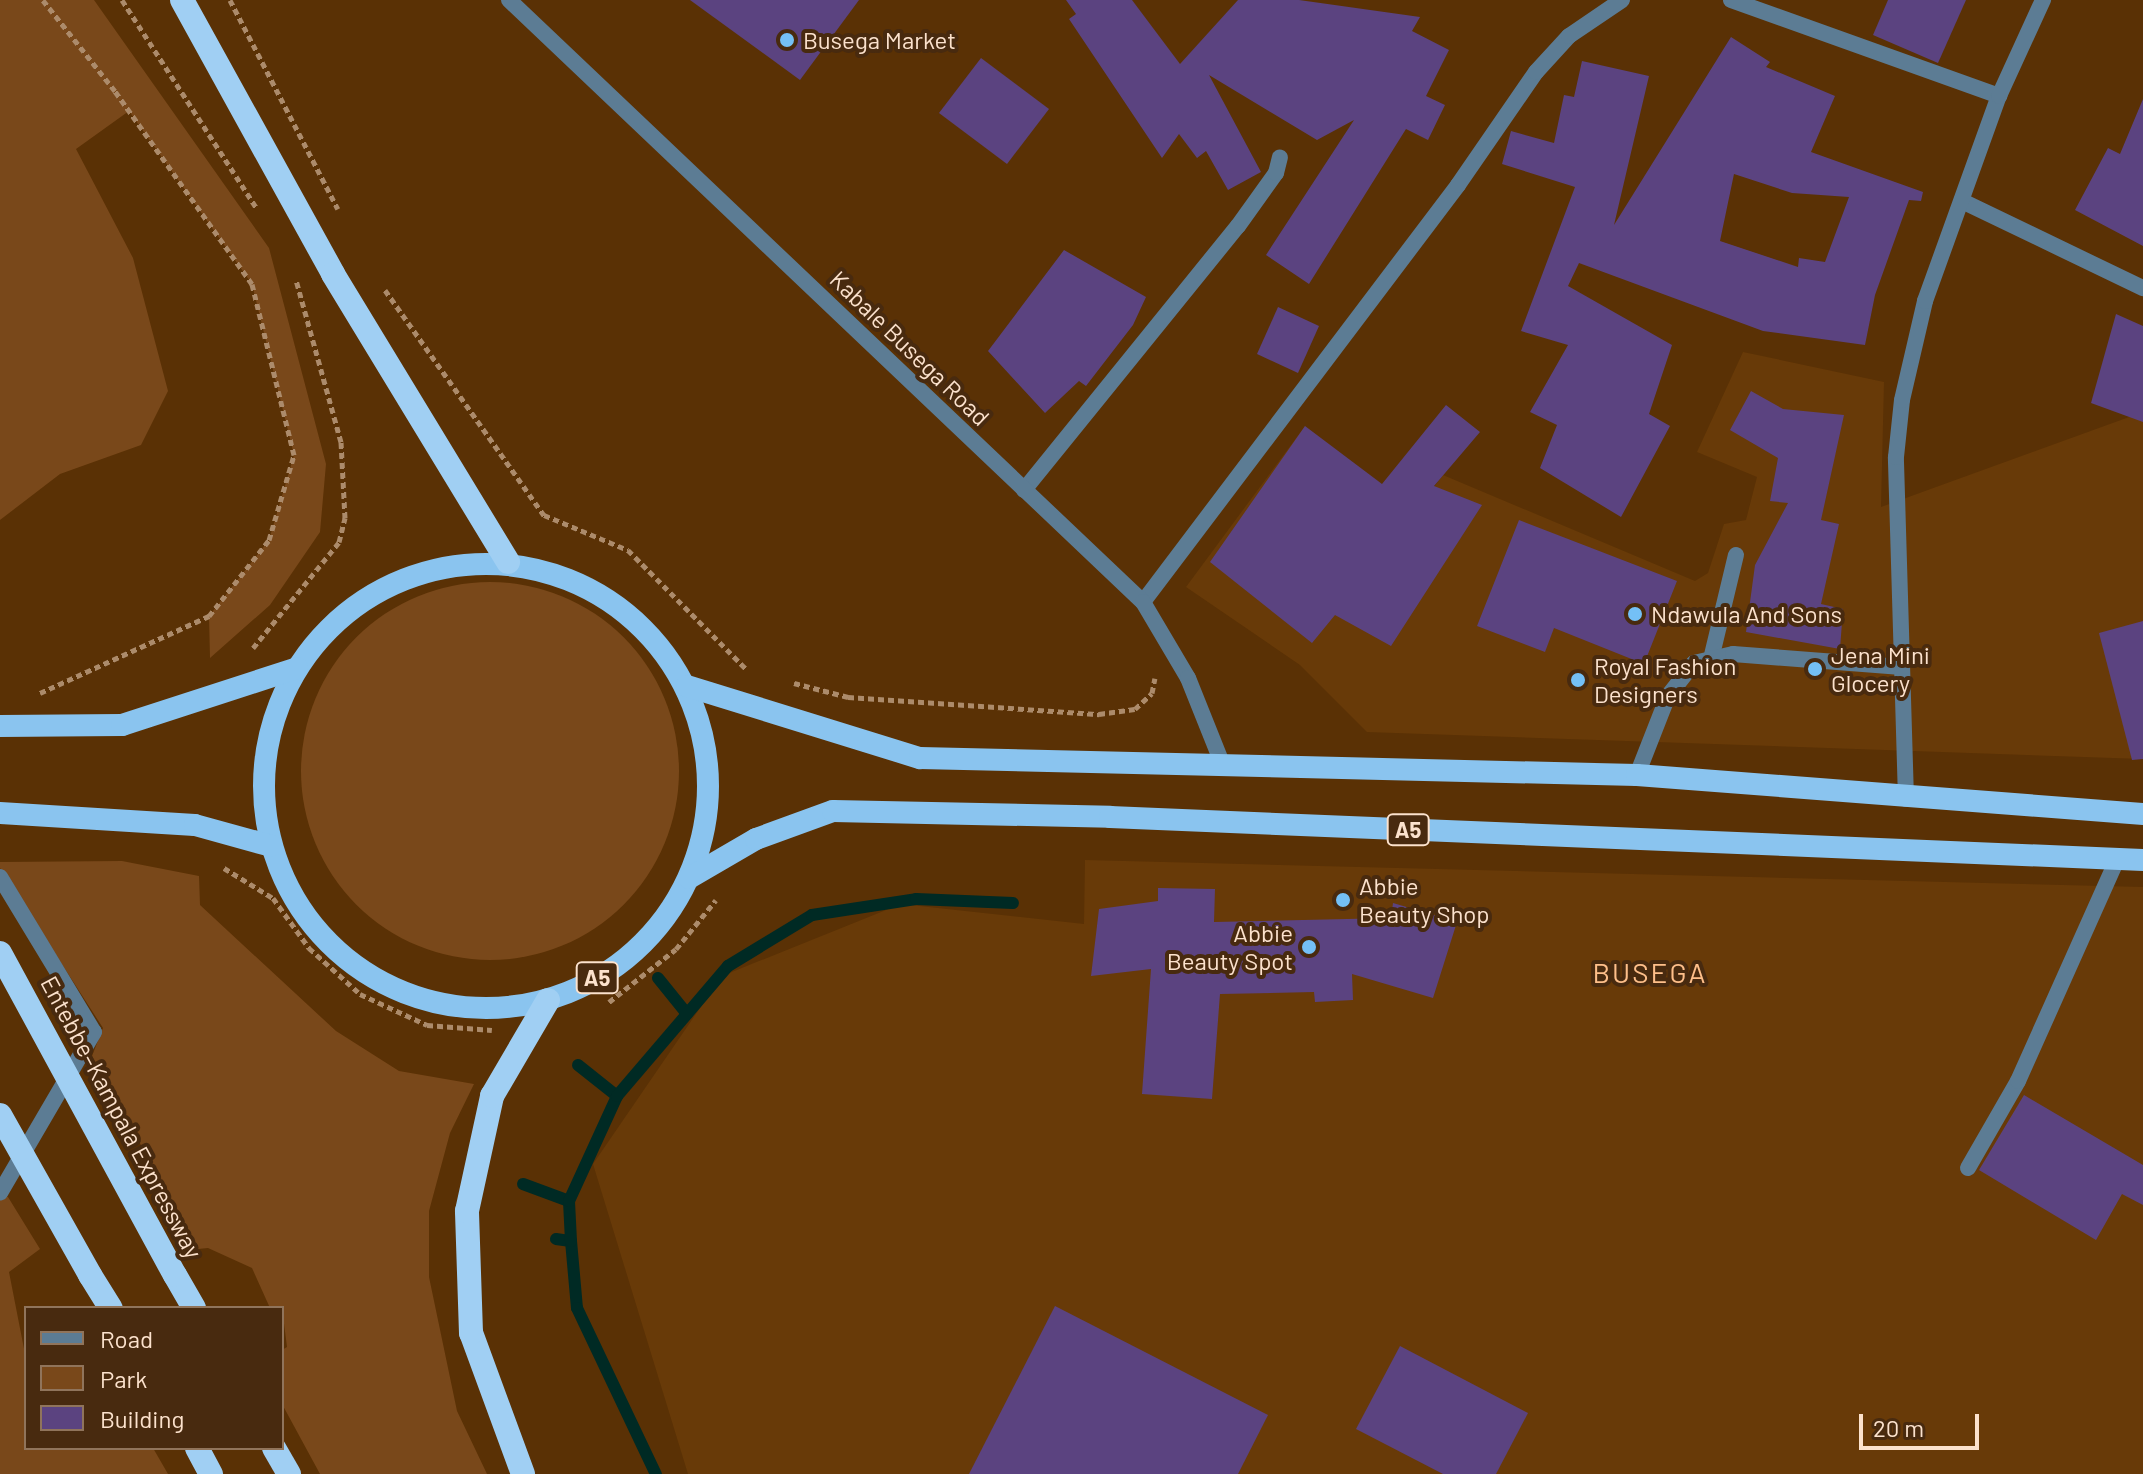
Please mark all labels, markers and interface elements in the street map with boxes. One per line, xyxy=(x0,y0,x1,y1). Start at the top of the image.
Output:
place label: Busega Market xyxy=(803,26,956,54)
marker: Busega Market xyxy=(778,31,796,49)
street label: Kabale Busega Road xyxy=(824,265,996,431)
place label: Ndawula And Sons xyxy=(1651,600,1842,628)
marker: Ndawula And Sons xyxy=(1626,605,1644,623)
place label: Jena Mini Glocery xyxy=(1831,641,1930,697)
place label: Royal Fashion Designers xyxy=(1594,652,1736,708)
marker: Jena Mini Glocery xyxy=(1806,660,1824,678)
marker: Royal Fashion Designers xyxy=(1569,671,1587,689)
road number: A5 xyxy=(1386,812,1430,848)
place label: Abbie Beauty Shop xyxy=(1359,872,1490,928)
marker: Abbie Beauty Shop xyxy=(1334,891,1352,909)
place label: Abbie Beauty Spot xyxy=(1167,919,1293,975)
marker: Abbie Beauty Spot xyxy=(1300,938,1318,956)
district label: BUSEGA xyxy=(1592,955,1708,989)
road number: A5 xyxy=(575,960,619,996)
street label: Entebbe–Kampala Expressway xyxy=(35,971,209,1263)
legend xyxy=(24,1306,284,1450)
text: Road xyxy=(100,1324,153,1353)
text: Park xyxy=(100,1364,147,1393)
scale bar xyxy=(1863,1398,1983,1448)
text: Building xyxy=(100,1404,184,1433)
text: 20 m xyxy=(1873,1413,1924,1442)

